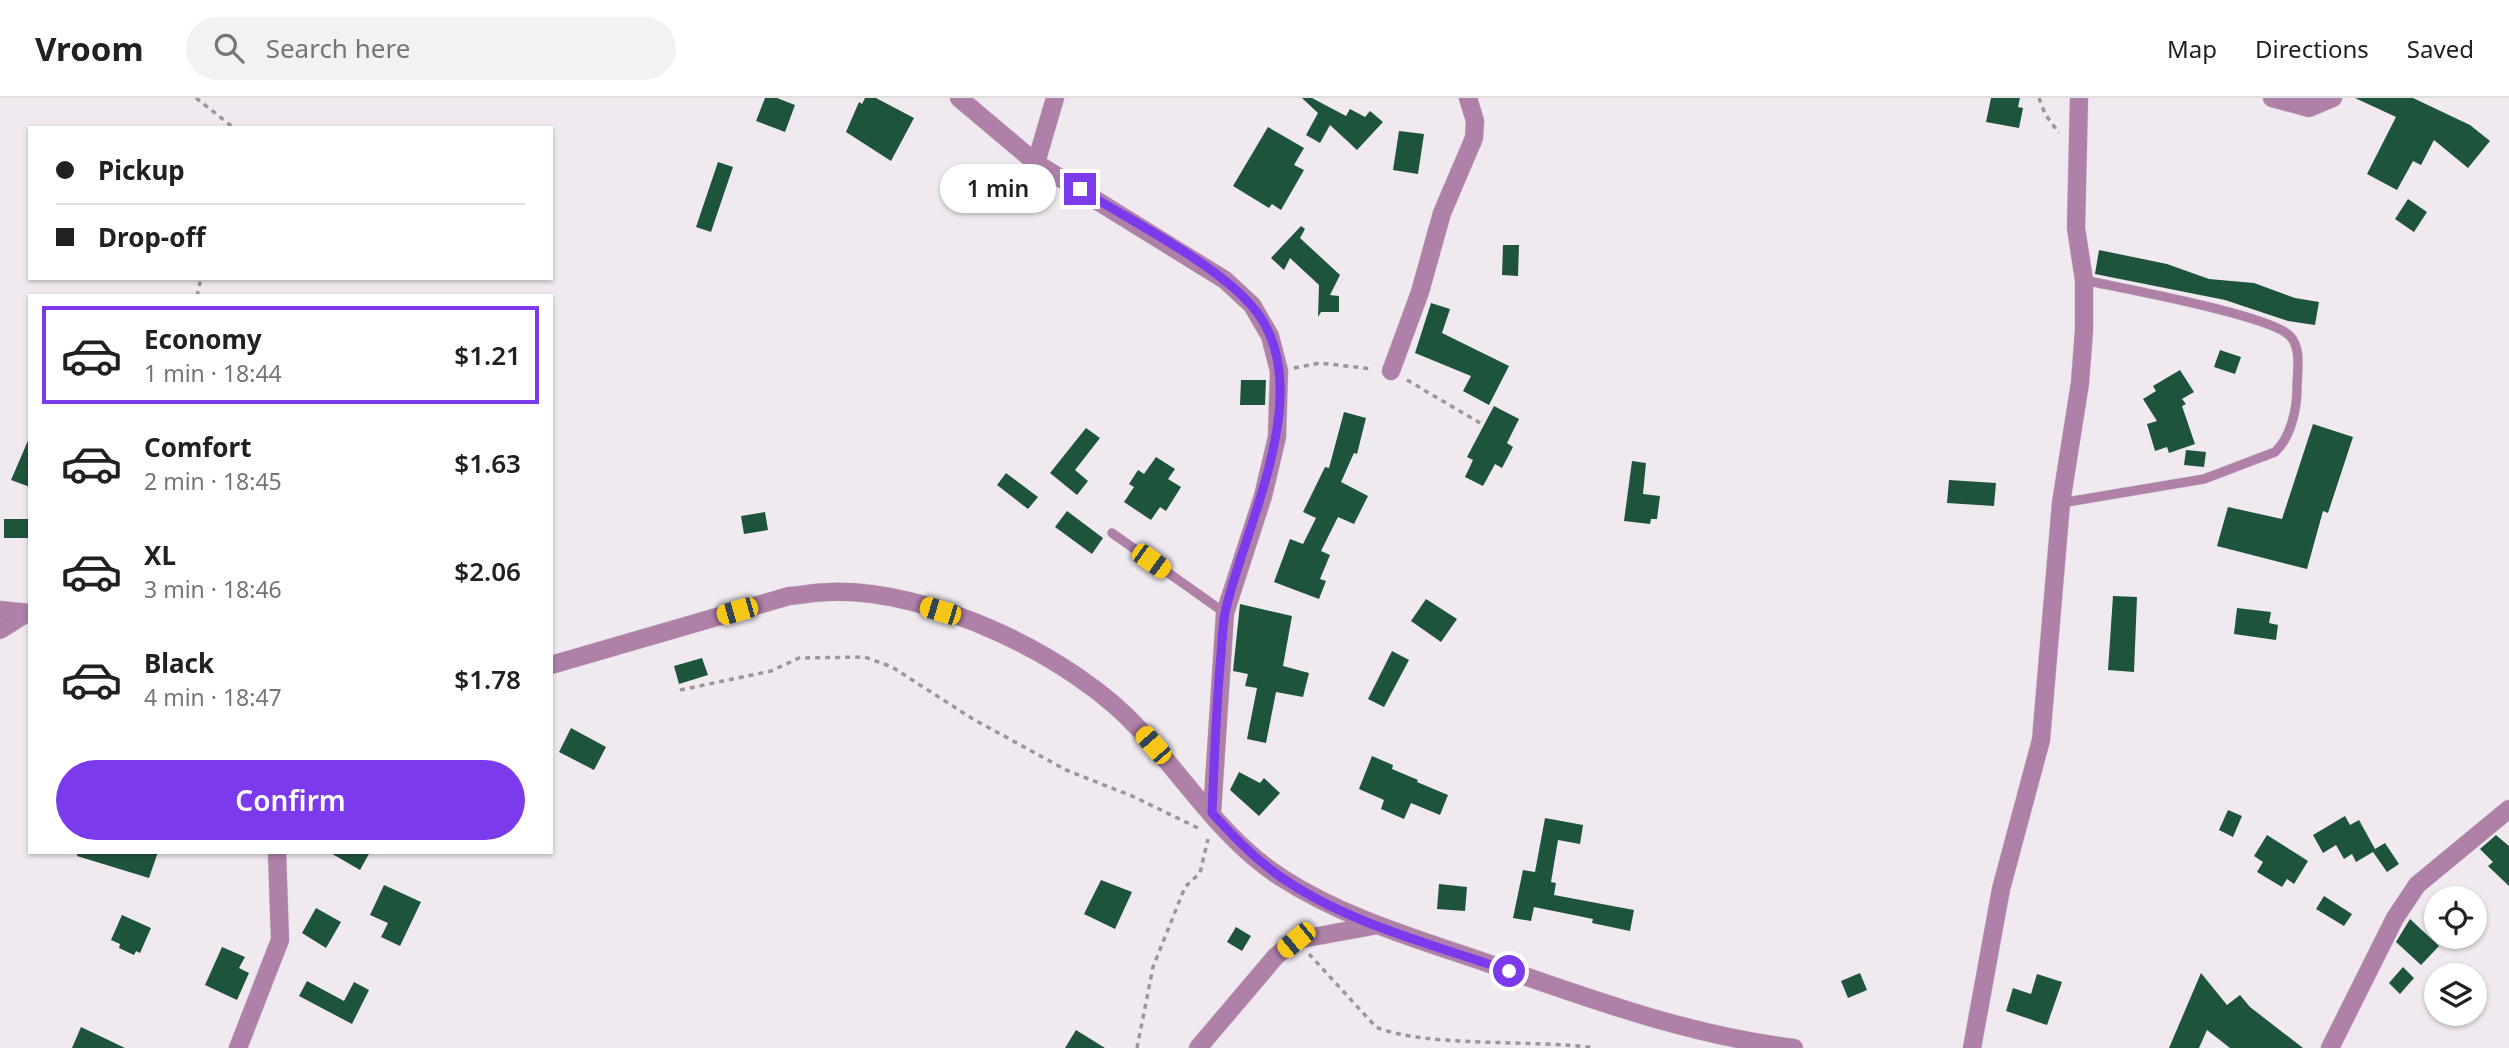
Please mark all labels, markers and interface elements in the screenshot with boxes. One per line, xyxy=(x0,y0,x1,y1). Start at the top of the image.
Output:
search box xyxy=(186,17,676,80)
text: Vroom xyxy=(35,26,144,71)
icon: search xyxy=(210,29,248,67)
text: Search here xyxy=(266,30,410,66)
text: Map xyxy=(2167,32,2217,65)
text: Directions xyxy=(2255,32,2369,65)
text: Saved xyxy=(2407,32,2474,65)
text: Pickup xyxy=(98,152,185,188)
callout: 1 min xyxy=(940,164,1056,214)
text: 1 min xyxy=(967,172,1029,204)
route end xyxy=(1064,173,1096,205)
text: Drop-off xyxy=(98,219,205,255)
text: Economy xyxy=(144,321,262,357)
icon: car xyxy=(60,324,123,387)
text: $1.21 xyxy=(454,337,521,373)
text: 1 min · 18:44 xyxy=(144,357,282,389)
text: Comfort xyxy=(144,429,252,465)
icon: car xyxy=(60,432,123,495)
text: $1.63 xyxy=(454,445,521,481)
text: 2 min · 18:45 xyxy=(144,465,282,497)
text: XL xyxy=(144,537,176,573)
icon: car xyxy=(60,540,123,603)
car xyxy=(1128,540,1175,582)
text: $2.06 xyxy=(454,553,521,589)
text: 3 min · 18:46 xyxy=(144,573,282,605)
car xyxy=(714,595,761,627)
car xyxy=(917,595,964,627)
text: Black xyxy=(144,645,214,681)
icon: car xyxy=(60,648,123,711)
text: $1.78 xyxy=(454,661,521,697)
text: 4 min · 18:47 xyxy=(144,681,282,713)
car xyxy=(1132,722,1175,768)
button: Confirm xyxy=(56,760,525,840)
map controls xyxy=(2424,886,2487,1026)
button: locate xyxy=(2424,886,2487,949)
car xyxy=(1274,919,1319,961)
route start xyxy=(1493,955,1525,987)
button: layers xyxy=(2424,963,2487,1026)

